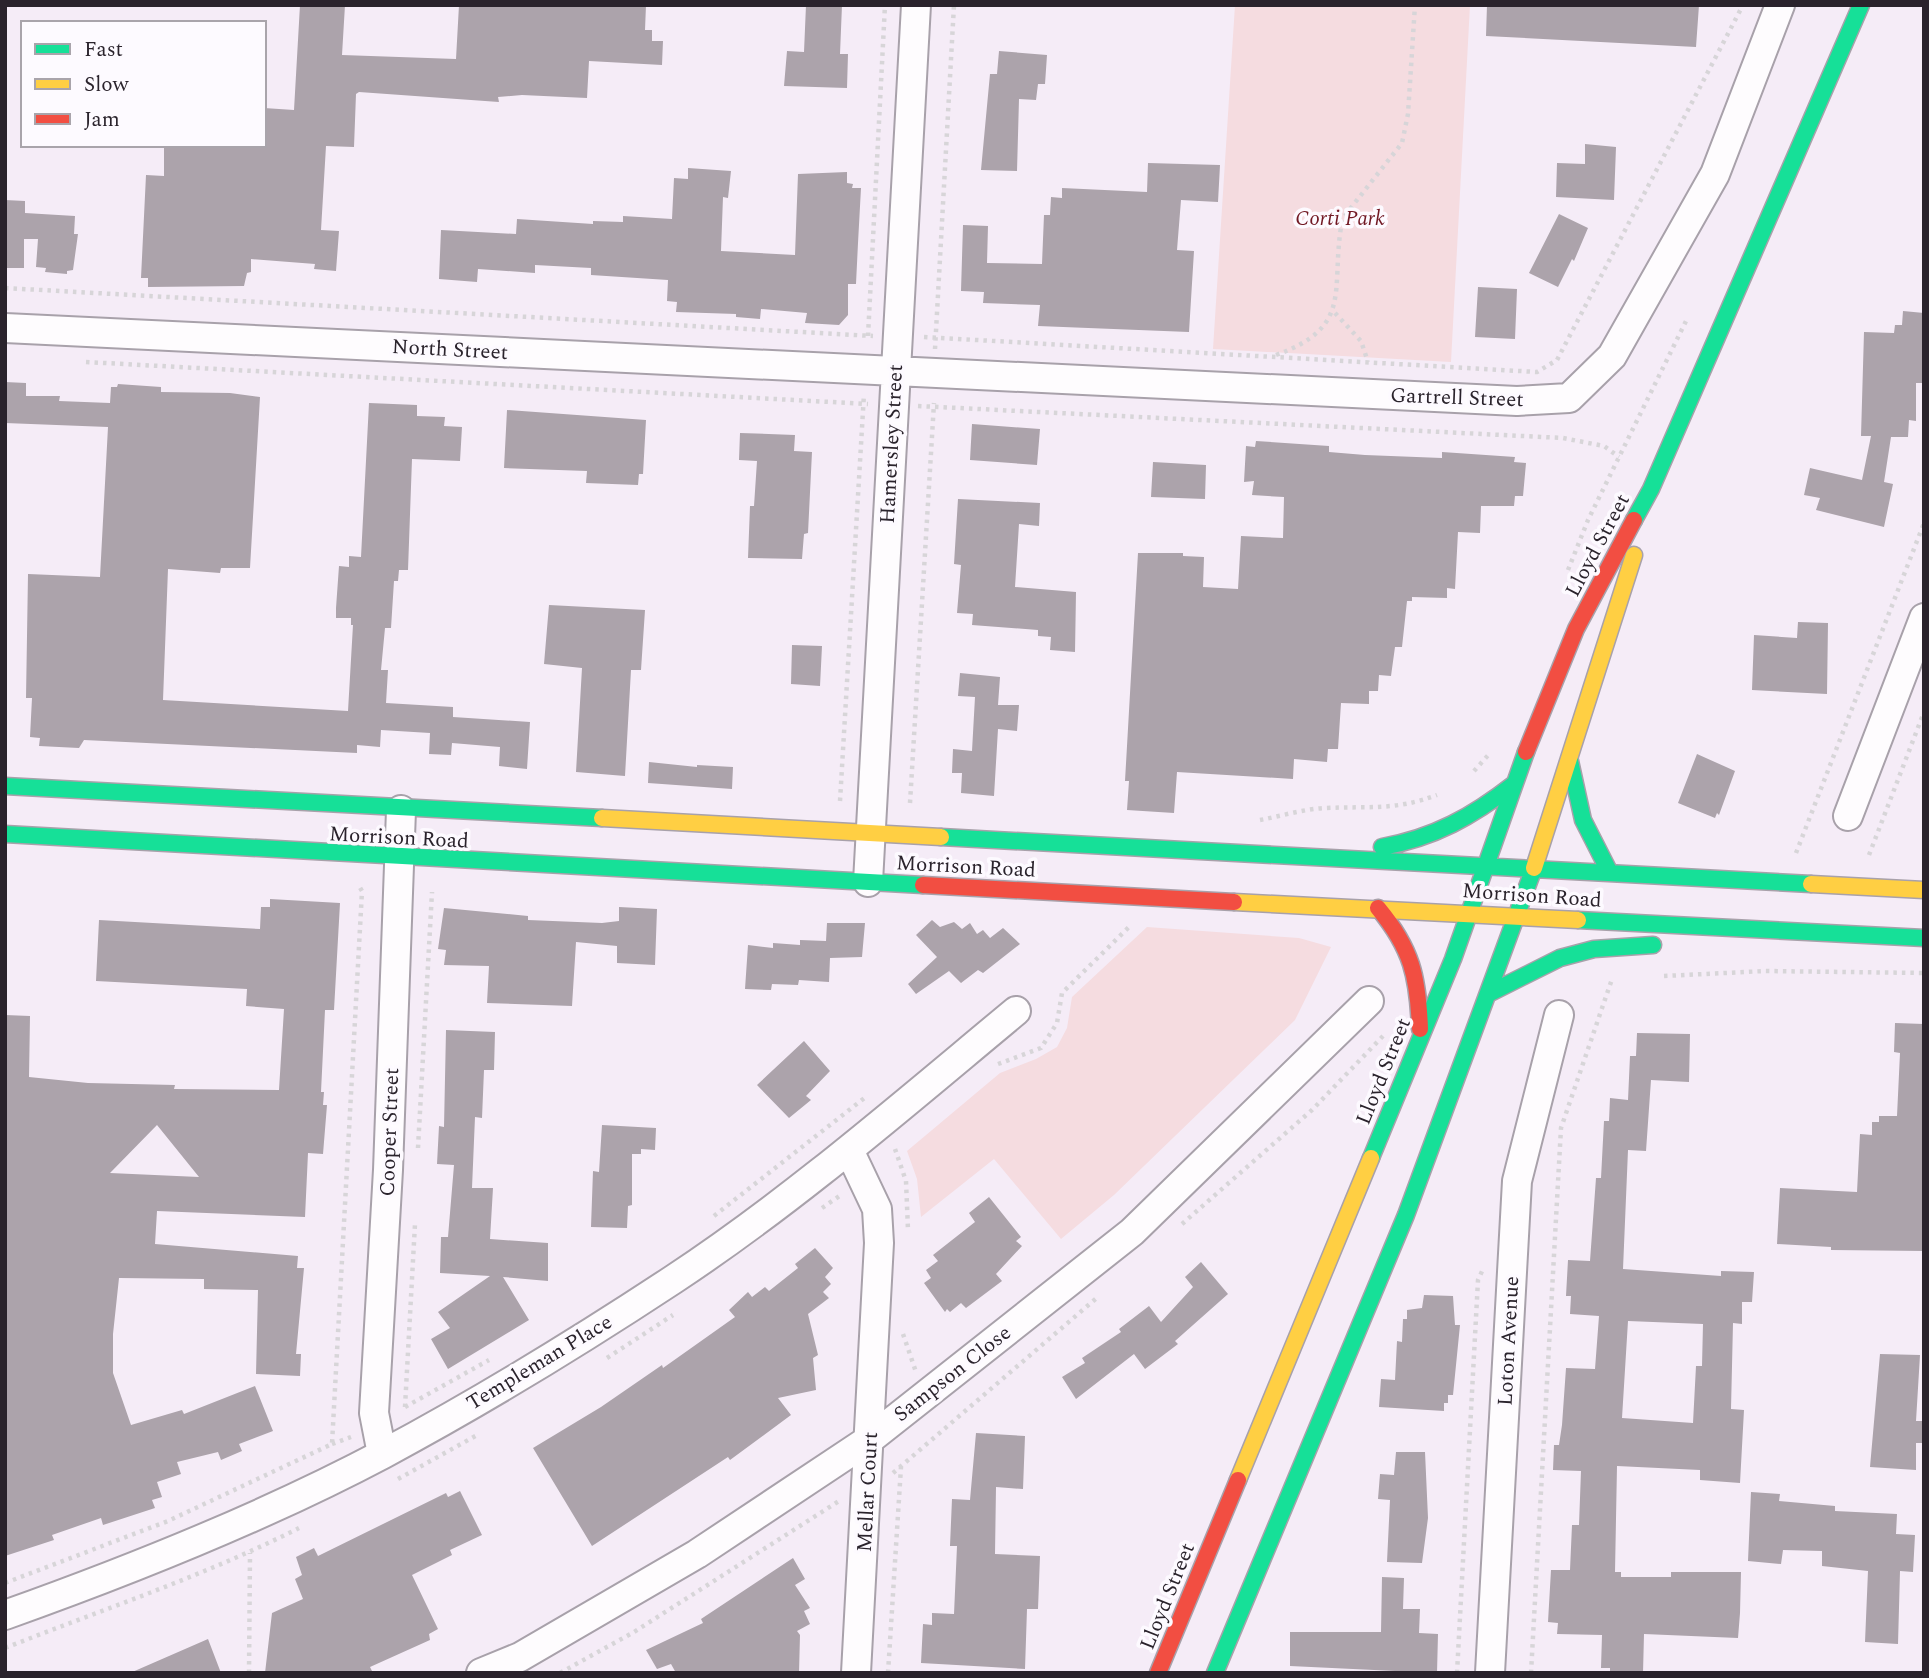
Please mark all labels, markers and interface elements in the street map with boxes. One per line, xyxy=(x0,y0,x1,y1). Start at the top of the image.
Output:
legend xyxy=(21,21,266,147)
text: Fast xyxy=(84,34,123,66)
text: Slow xyxy=(84,69,130,101)
text: Jam xyxy=(84,104,120,136)
park label: Corti Park xyxy=(1295,203,1385,235)
street label: North Street xyxy=(391,331,509,369)
street label: Hamersley Street xyxy=(872,363,912,525)
street label: Gartrell Street xyxy=(1390,380,1524,416)
street label: Lloyd Street xyxy=(1557,488,1639,603)
street label: Morrison Road xyxy=(328,818,470,858)
street label: Morrison Road xyxy=(895,847,1037,887)
street label: Morrison Road xyxy=(1461,875,1603,917)
street label: Lloyd Street xyxy=(1348,1013,1420,1130)
street label: Cooper Street xyxy=(372,1067,408,1197)
street label: Loton Avenue xyxy=(1490,1275,1528,1407)
street label: Templeman Place xyxy=(460,1307,619,1419)
street label: Sampson Close xyxy=(887,1318,1018,1430)
street label: Mellar Court xyxy=(849,1431,887,1553)
street label: Lloyd Street xyxy=(1132,1538,1204,1655)

